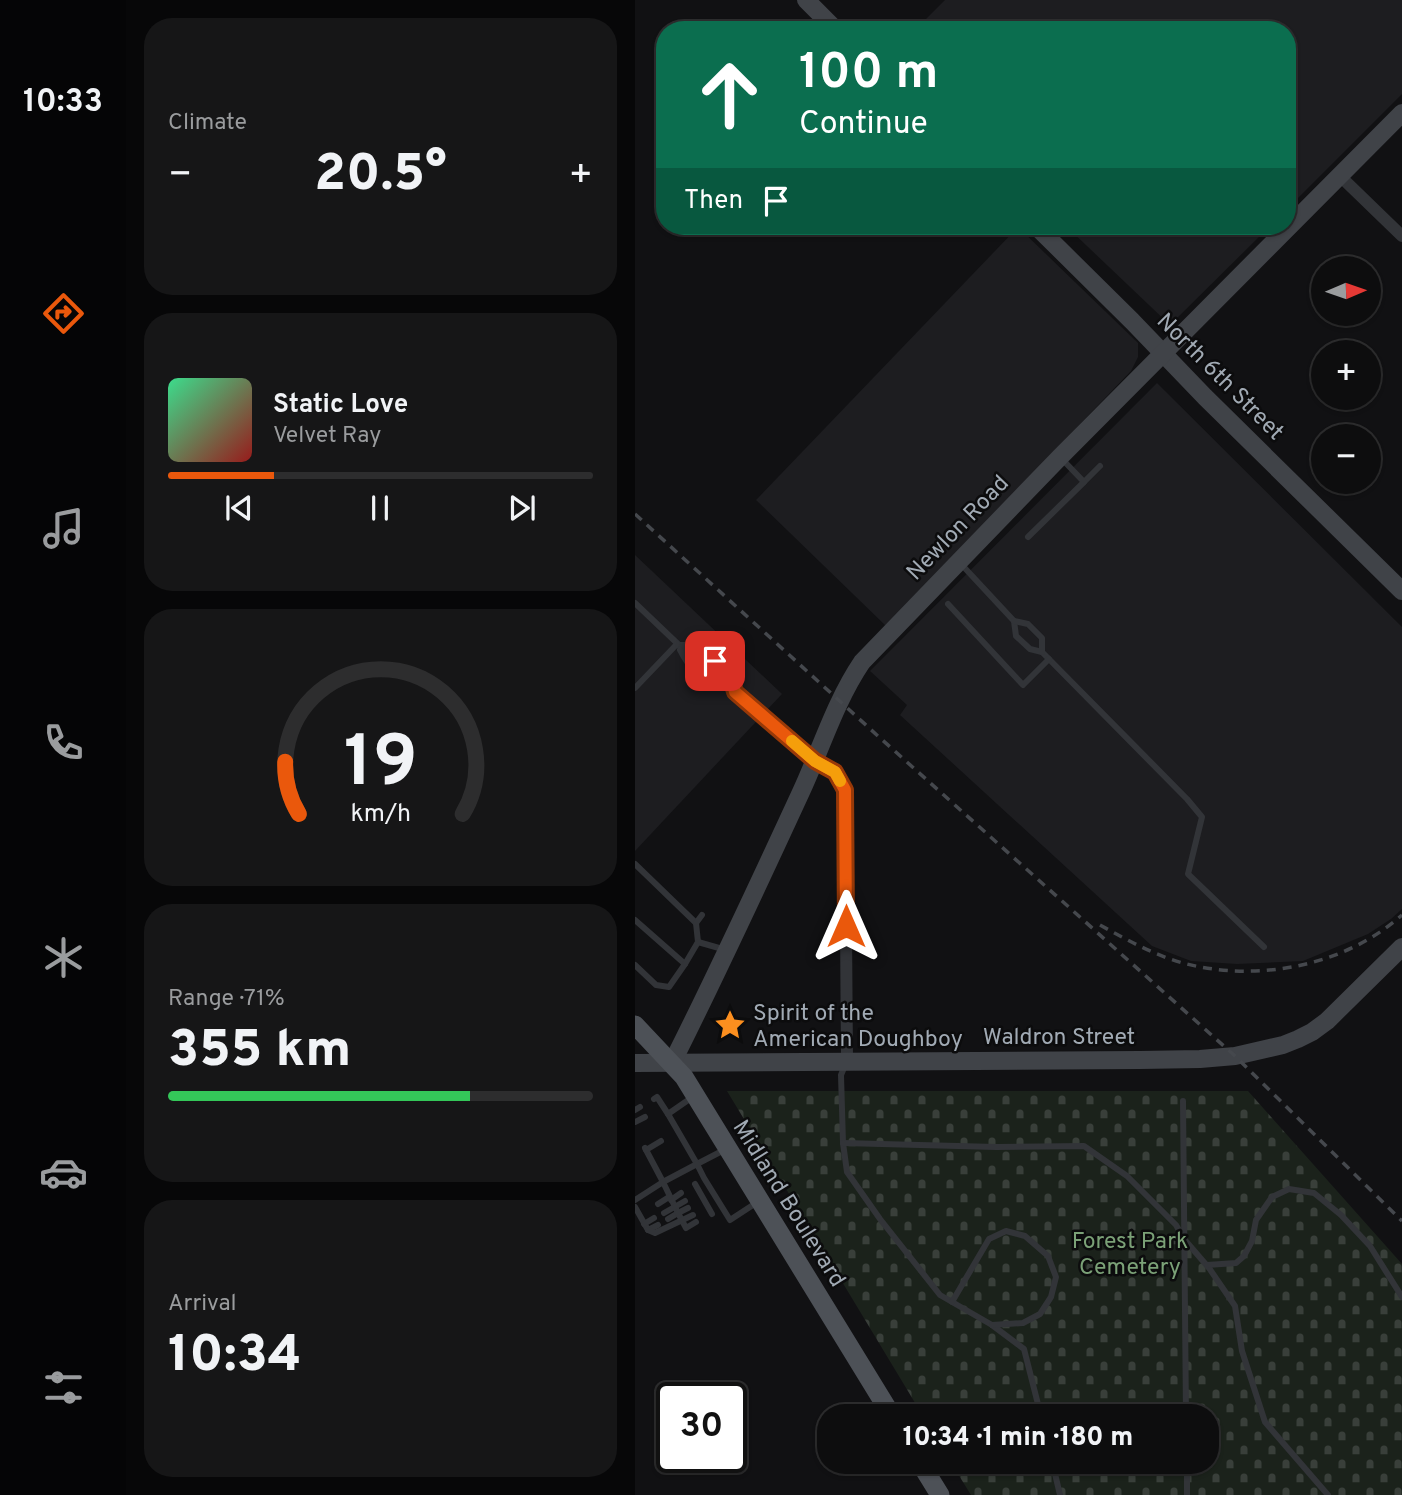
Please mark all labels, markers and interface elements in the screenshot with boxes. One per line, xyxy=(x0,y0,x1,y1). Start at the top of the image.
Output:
text: 100 m xyxy=(799,44,938,106)
icon: ahead xyxy=(684,49,775,140)
text: 10:33 xyxy=(23,83,103,123)
text: Continue xyxy=(799,105,928,145)
text: Climate xyxy=(168,109,247,138)
text: 20.5° xyxy=(314,143,447,209)
text: − xyxy=(168,152,193,201)
text: + xyxy=(568,152,593,201)
icon: arrive xyxy=(757,182,795,220)
text: Then xyxy=(684,185,743,218)
north arrow xyxy=(1311,256,1381,326)
map controls xyxy=(1311,256,1381,494)
icon: directions xyxy=(39,289,88,338)
street label: North 6th Street xyxy=(1149,308,1289,448)
button: + xyxy=(1311,340,1381,410)
text: Static Love xyxy=(273,389,408,422)
text: Velvet Ray xyxy=(273,422,381,451)
button: − xyxy=(1311,424,1381,494)
street label: Newlon Road xyxy=(901,470,1016,587)
icon: previous xyxy=(220,489,258,527)
icon: pause xyxy=(361,489,399,527)
icon: next xyxy=(503,489,541,527)
icon: music xyxy=(39,504,88,553)
pin xyxy=(685,631,745,691)
icon: arrive xyxy=(696,642,734,680)
icon: phone xyxy=(39,718,88,767)
text: 19 xyxy=(344,720,417,812)
text: km/h xyxy=(350,798,411,830)
position arrow xyxy=(809,889,883,963)
icon: climate xyxy=(39,933,88,982)
text: Range · 71% xyxy=(168,985,285,1014)
place label: Spirit of the American Doughboy xyxy=(753,1000,963,1055)
place icon: Spirit of the American Doughboy xyxy=(713,1008,747,1042)
text: 355 km xyxy=(168,1019,351,1085)
street label: Waldron Street xyxy=(983,1024,1135,1053)
street label: Midland Boulevard xyxy=(725,1116,851,1293)
icon: car xyxy=(39,1148,88,1197)
park label: Forest Park Cemetery xyxy=(1072,1228,1188,1283)
text: Arrival xyxy=(168,1290,237,1319)
text: 10:34 xyxy=(168,1324,302,1390)
icon: filters xyxy=(39,1363,88,1412)
speed limit sign: 30 xyxy=(656,1382,747,1473)
text: 10:34 · 1 min · 180 m xyxy=(903,1422,1133,1455)

